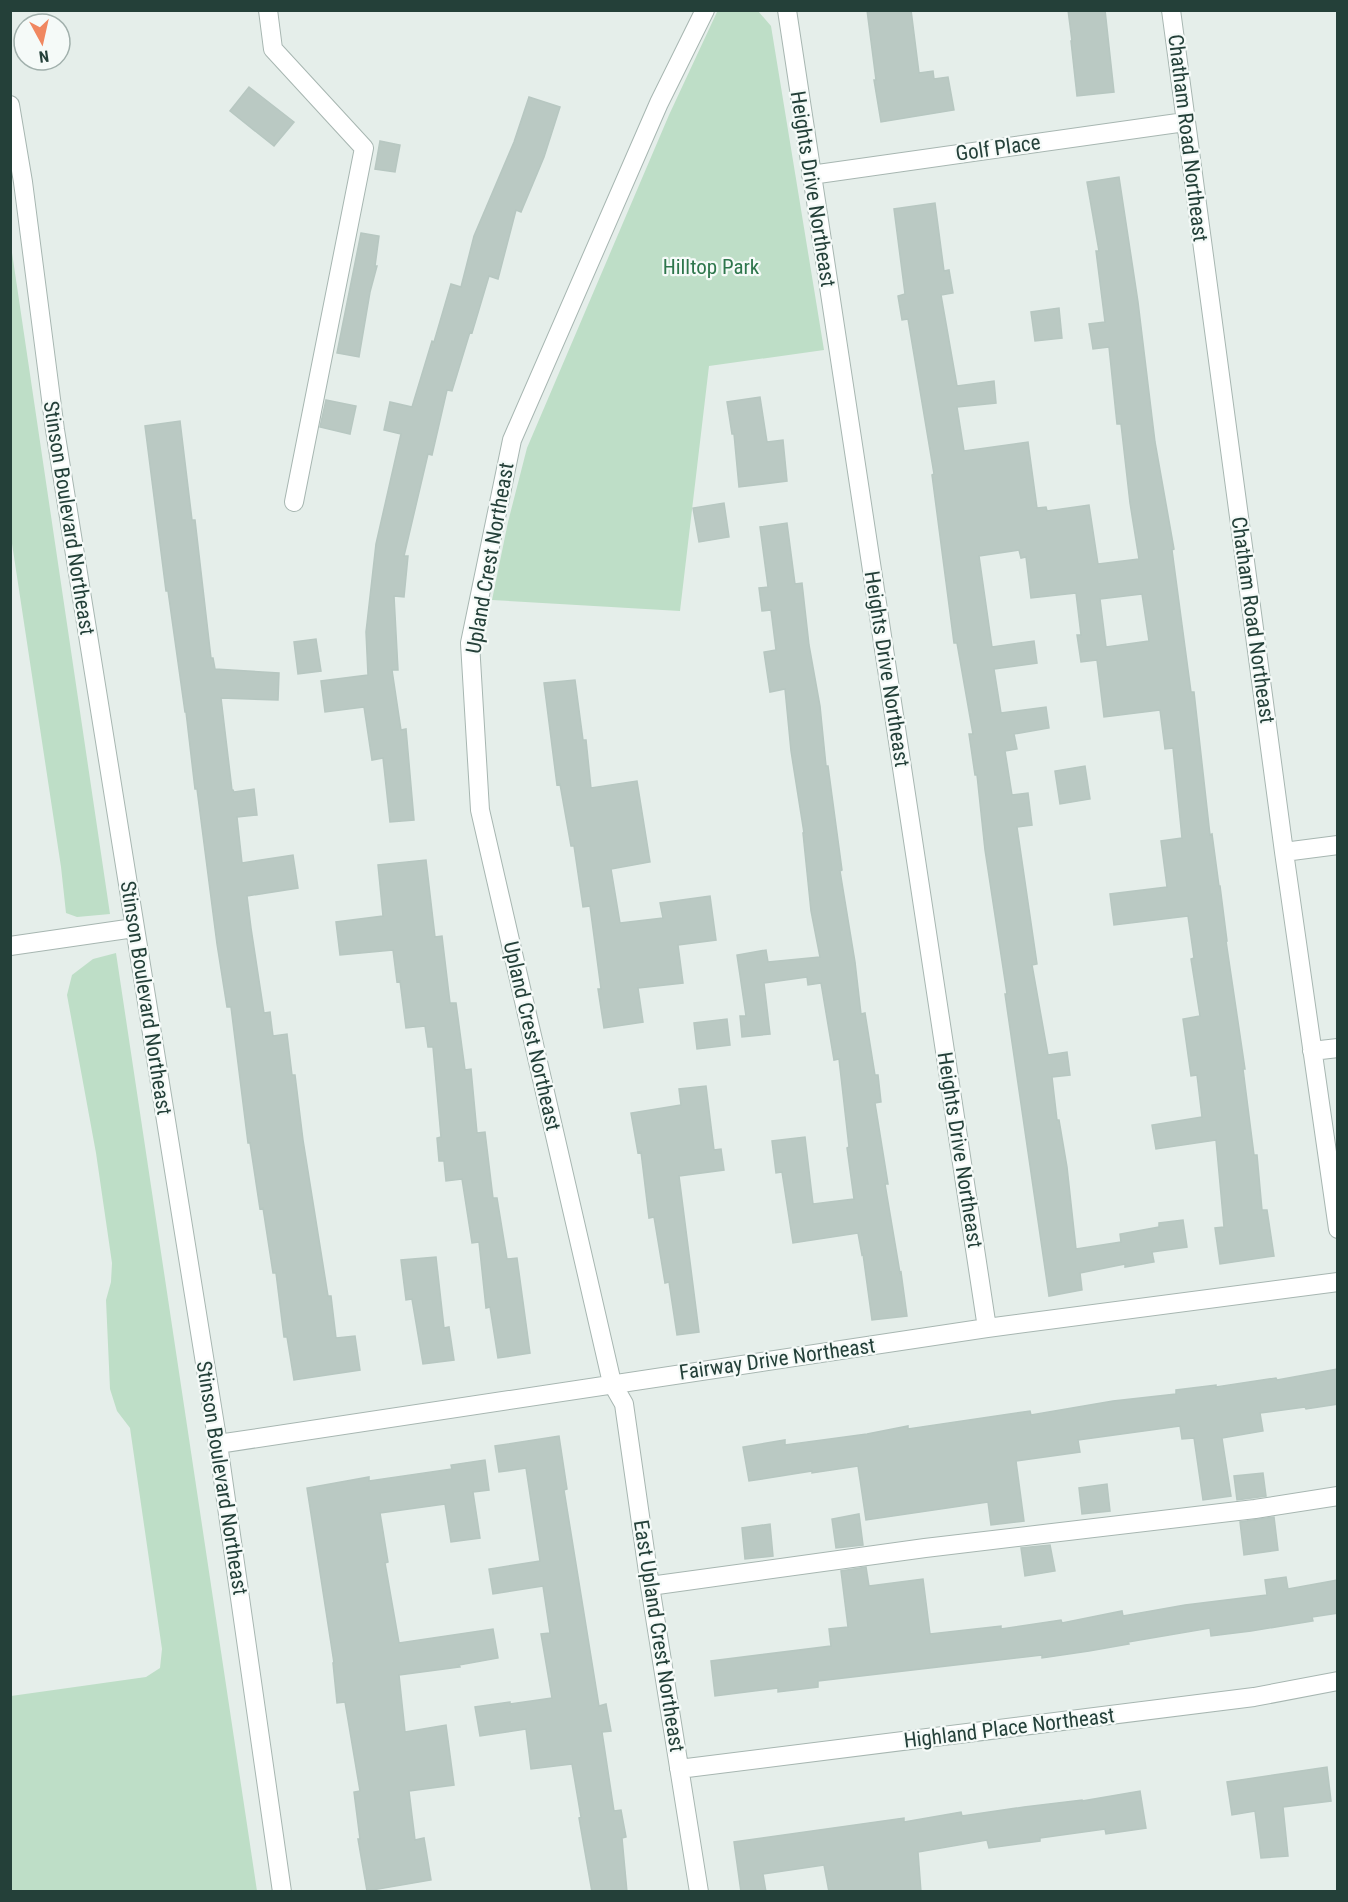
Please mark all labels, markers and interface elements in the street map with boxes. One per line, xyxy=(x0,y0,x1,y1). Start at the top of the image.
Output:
north arrow xyxy=(12,12,72,72)
street label: Chatham Road Northeast xyxy=(1163,33,1213,243)
text: N xyxy=(38,46,50,66)
street label: Heights Drive Northeast xyxy=(786,89,840,289)
street label: Golf Place xyxy=(954,130,1042,166)
park label: Hilltop Park xyxy=(663,255,760,279)
street label: Stinson Boulevard Northeast xyxy=(39,399,99,637)
street label: Upland Crest Northeast xyxy=(461,461,519,655)
street label: Chatham Road Northeast xyxy=(1227,515,1279,725)
street label: Heights Drive Northeast xyxy=(860,569,914,769)
street label: Stinson Boulevard Northeast xyxy=(116,879,176,1117)
street label: Upland Crest Northeast xyxy=(499,939,565,1133)
street label: Heights Drive Northeast xyxy=(933,1050,987,1250)
street label: Fairway Drive Northeast xyxy=(678,1333,876,1385)
street label: Stinson Boulevard Northeast xyxy=(192,1359,252,1597)
street label: East Upland Crest Northeast xyxy=(629,1518,689,1754)
street label: Highland Place Northeast xyxy=(902,1703,1116,1753)

